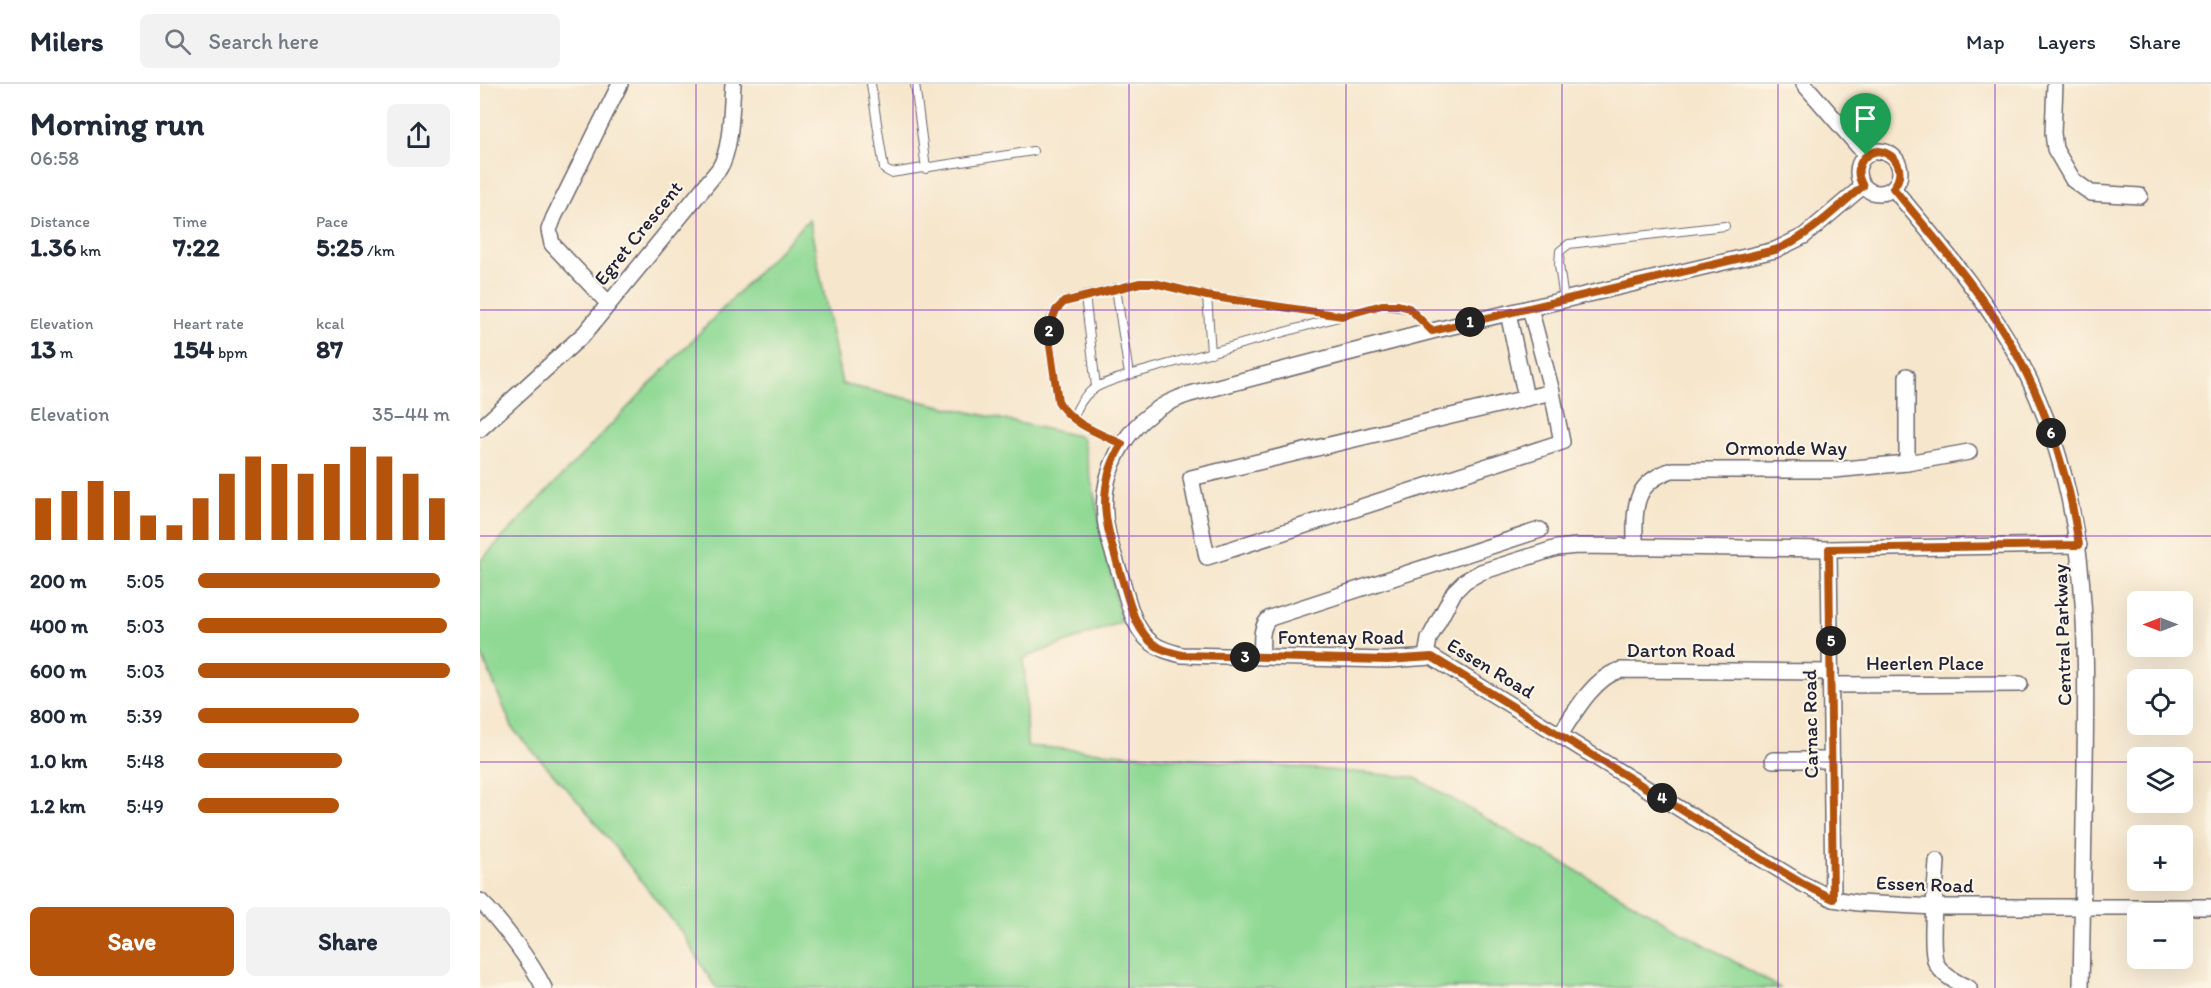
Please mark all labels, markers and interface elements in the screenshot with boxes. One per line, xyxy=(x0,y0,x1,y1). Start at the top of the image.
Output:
search box xyxy=(140,14,560,68)
text: Milers xyxy=(30,24,104,58)
icon: search xyxy=(161,25,194,58)
text: Search here xyxy=(209,28,319,55)
text: Map xyxy=(1966,29,2005,54)
text: Layers xyxy=(2038,29,2096,54)
text: Share xyxy=(2129,29,2181,54)
pin xyxy=(1840,93,1891,155)
icon: arrive xyxy=(1849,102,1882,135)
text: Morning run xyxy=(30,104,205,143)
button: share xyxy=(387,104,450,167)
text: 06:58 xyxy=(30,146,79,170)
street label: Egret Crescent xyxy=(589,176,688,290)
text: Distance xyxy=(30,212,90,231)
text: Time xyxy=(173,212,207,231)
text: Pace xyxy=(316,212,348,231)
text: 1.36 xyxy=(30,231,76,263)
text: 7:22 xyxy=(173,231,220,263)
text: 5:25 xyxy=(316,231,363,263)
text: km xyxy=(76,241,101,260)
text: /km xyxy=(363,241,395,260)
pin: 1 xyxy=(1455,307,1485,337)
text: 1 xyxy=(1466,312,1474,331)
text: Elevation xyxy=(30,314,94,333)
text: Heart rate xyxy=(173,314,244,333)
text: kcal xyxy=(316,314,344,333)
pin: 2 xyxy=(1034,316,1064,346)
text: 2 xyxy=(1045,321,1053,340)
text: 13 xyxy=(30,333,56,365)
text: 154 xyxy=(173,333,214,365)
text: 87 xyxy=(316,333,343,365)
text: m xyxy=(56,343,73,362)
text: bpm xyxy=(214,343,248,362)
text: Elevation xyxy=(30,402,109,426)
text: 35–44 m xyxy=(372,402,450,426)
pin: 6 xyxy=(2036,418,2066,448)
text: 6 xyxy=(2047,423,2055,442)
street label: Ormonde Way xyxy=(1725,436,1848,460)
street label: Central Parkway xyxy=(2048,563,2076,706)
text: 200 m xyxy=(30,569,86,593)
text: 5:05 xyxy=(126,569,164,593)
north arrow xyxy=(2127,591,2193,657)
map controls xyxy=(2127,591,2193,969)
text: 400 m xyxy=(30,614,88,638)
text: 5:03 xyxy=(126,614,165,638)
street label: Fontenay Road xyxy=(1278,625,1405,649)
pin: 5 xyxy=(1816,626,1846,656)
text: 5 xyxy=(1827,631,1835,650)
street label: Essen Road xyxy=(1443,633,1539,703)
street label: Darton Road xyxy=(1627,638,1735,662)
pin: 3 xyxy=(1230,642,1260,672)
text: 3 xyxy=(1241,647,1249,666)
street label: Heerlen Place xyxy=(1866,651,1984,675)
text: 600 m xyxy=(30,659,87,683)
text: 5:03 xyxy=(126,659,165,683)
street label: Carnac Road xyxy=(1797,669,1823,779)
button: locate xyxy=(2127,669,2193,735)
text: 800 m xyxy=(30,704,87,728)
text: 5:39 xyxy=(126,704,163,728)
button: layers xyxy=(2127,747,2193,813)
text: 1.0 km xyxy=(30,749,87,773)
text: 5:48 xyxy=(126,749,164,773)
pin: 4 xyxy=(1647,783,1677,813)
text: 4 xyxy=(1657,788,1667,807)
text: 1.2 km xyxy=(30,794,86,818)
text: 5:49 xyxy=(126,794,164,818)
button: + xyxy=(2127,825,2193,891)
street label: Essen Road xyxy=(1876,870,1974,898)
button: − xyxy=(2127,903,2193,969)
button: Save xyxy=(30,907,234,976)
button: Share xyxy=(246,907,450,976)

